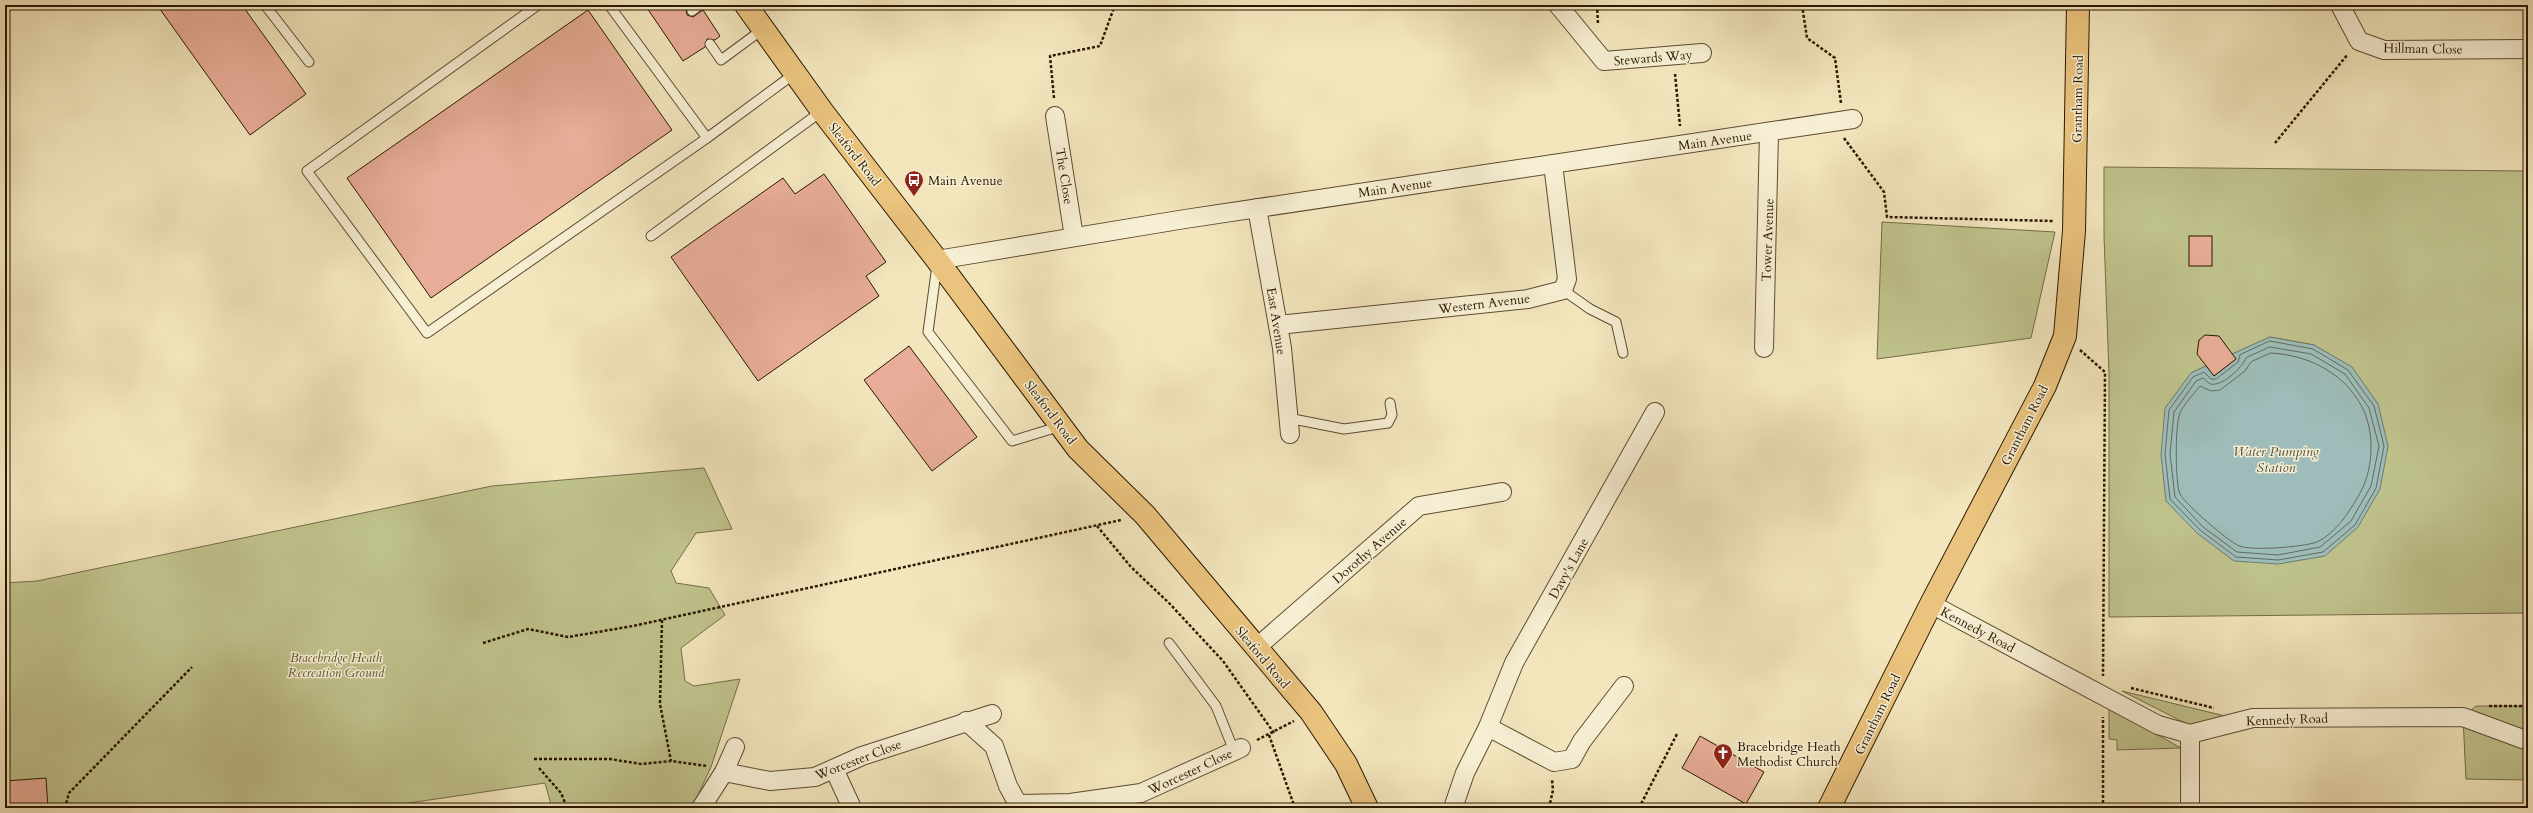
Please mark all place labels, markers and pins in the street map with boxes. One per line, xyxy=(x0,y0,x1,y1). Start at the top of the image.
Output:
bus stop icon: Main Avenue xyxy=(903,169,925,197)
place label: Main Avenue xyxy=(928,172,1003,190)
place label: Bracebridge Heath Methodist Church xyxy=(1737,738,1841,771)
church icon: Bracebridge Heath Methodist Church xyxy=(1712,742,1734,770)

